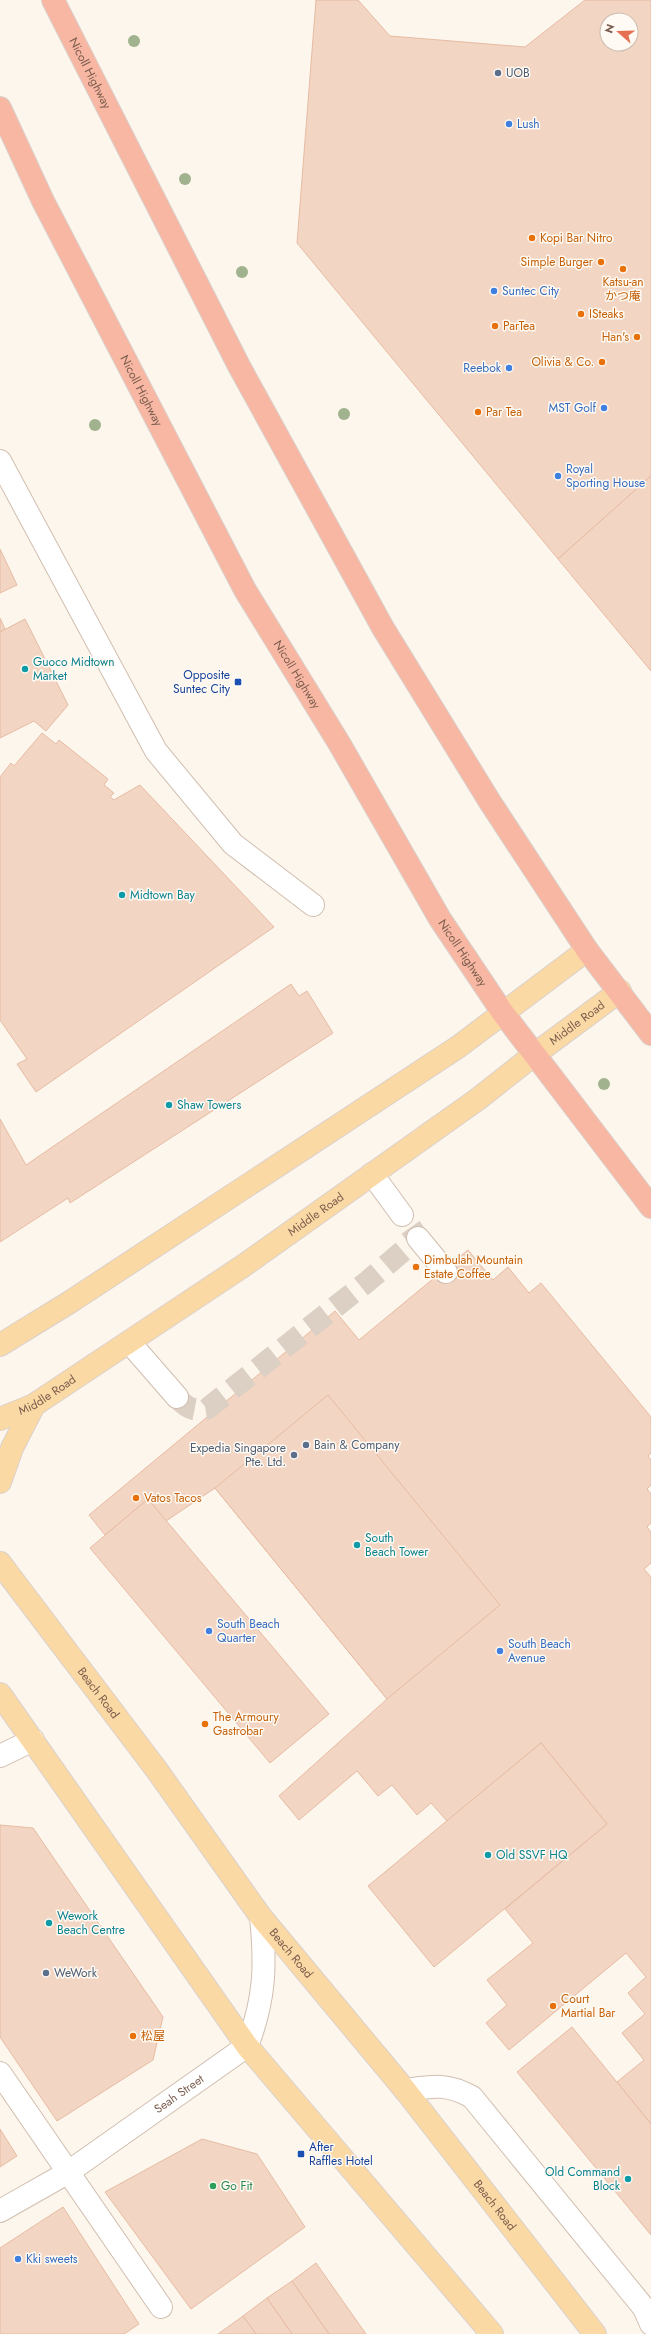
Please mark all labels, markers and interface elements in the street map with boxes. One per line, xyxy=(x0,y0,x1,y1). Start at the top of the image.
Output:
north arrow xyxy=(599,12,639,52)
text: N xyxy=(601,22,619,35)
street label: Nicoll Highway xyxy=(64,34,116,113)
place label: UOB xyxy=(506,64,530,82)
marker: UOB xyxy=(493,68,503,78)
place label: Lush xyxy=(517,115,540,133)
marker: Lush xyxy=(504,119,514,129)
place label: Kopi Bar Nitro xyxy=(540,229,613,247)
marker: Kopi Bar Nitro xyxy=(527,233,537,243)
place label: Simple Burger xyxy=(520,253,594,271)
marker: Simple Burger xyxy=(596,257,606,267)
marker: Katsu-an かつ庵 xyxy=(618,264,628,274)
place label: Katsu-an かつ庵 xyxy=(602,273,644,305)
place label: Suntec City xyxy=(502,282,560,300)
marker: Suntec City xyxy=(489,286,499,296)
place label: ISteaks xyxy=(589,305,624,323)
marker: ISteaks xyxy=(576,309,586,319)
place label: ParTea xyxy=(503,317,535,335)
marker: ParTea xyxy=(490,321,500,331)
place label: Han's xyxy=(602,328,629,346)
marker: Han's xyxy=(632,332,642,342)
street label: Nicoll Highway xyxy=(115,352,168,430)
place label: Olivia & Co. xyxy=(531,353,594,371)
marker: Olivia & Co. xyxy=(597,357,607,367)
place label: Reebok xyxy=(463,359,502,377)
marker: Reebok xyxy=(504,363,514,373)
place label: MST Golf xyxy=(548,399,597,417)
place label: Par Tea xyxy=(486,403,522,421)
marker: MST Golf xyxy=(599,403,609,413)
marker: Par Tea xyxy=(473,407,483,417)
place label: Royal Sporting House xyxy=(566,460,645,492)
marker: Royal Sporting House xyxy=(553,471,563,481)
street label: Nicoll Highway xyxy=(269,637,325,713)
place label: Guoco Midtown Market xyxy=(33,653,114,685)
marker: Guoco Midtown Market xyxy=(20,664,30,674)
place label: Opposite Suntec City xyxy=(173,666,231,698)
marker: Opposite Suntec City xyxy=(233,677,243,687)
place label: Midtown Bay xyxy=(130,886,195,904)
marker: Midtown Bay xyxy=(117,890,127,900)
street label: Nicoll Highway xyxy=(434,915,492,991)
street label: Middle Road xyxy=(546,996,609,1049)
place label: Shaw Towers xyxy=(177,1096,241,1114)
marker: Shaw Towers xyxy=(164,1100,174,1110)
street label: Middle Road xyxy=(284,1188,347,1240)
place label: Dimbulah Mountain Estate Coffee xyxy=(424,1251,523,1283)
marker: Dimbulah Mountain Estate Coffee xyxy=(411,1262,421,1272)
street label: Middle Road xyxy=(16,1371,80,1420)
place label: Bain & Company xyxy=(314,1436,400,1454)
place label: Expedia Singapore Pte. Ltd. xyxy=(190,1439,286,1471)
marker: Bain & Company xyxy=(301,1440,311,1450)
marker: Expedia Singapore Pte. Ltd. xyxy=(289,1450,299,1460)
place label: Vatos Tacos xyxy=(144,1489,202,1507)
marker: Vatos Tacos xyxy=(131,1493,141,1503)
place label: South Beach Tower xyxy=(365,1529,429,1561)
marker: South Beach Tower xyxy=(352,1540,362,1550)
place label: South Beach Quarter xyxy=(217,1615,280,1647)
marker: South Beach Quarter xyxy=(204,1626,214,1636)
place label: South Beach Avenue xyxy=(508,1635,571,1667)
marker: South Beach Avenue xyxy=(495,1646,505,1656)
street label: Beach Road xyxy=(73,1663,124,1722)
place label: The Armoury Gastrobar xyxy=(213,1708,279,1740)
marker: The Armoury Gastrobar xyxy=(200,1719,210,1729)
place label: Old SSVF HQ xyxy=(496,1846,568,1864)
marker: Old SSVF HQ xyxy=(483,1850,493,1860)
place label: Wework Beach Centre xyxy=(57,1907,125,1939)
marker: Wework Beach Centre xyxy=(44,1918,54,1928)
street label: Beach Road xyxy=(265,1924,317,1982)
place label: WeWork xyxy=(54,1964,98,1982)
marker: WeWork xyxy=(41,1968,51,1978)
place label: Court Martial Bar xyxy=(561,1990,616,2022)
marker: Court Martial Bar xyxy=(548,2001,558,2011)
place label: 松屋 xyxy=(141,2027,165,2045)
marker: 松屋 xyxy=(128,2031,138,2041)
street label: Seah Street xyxy=(150,2070,208,2118)
place label: After Raffles Hotel xyxy=(309,2138,373,2170)
marker: After Raffles Hotel xyxy=(296,2149,306,2159)
place label: Old Command Block xyxy=(545,2163,621,2195)
marker: Old Command Block xyxy=(623,2174,633,2184)
street label: Beach Road xyxy=(469,2176,520,2235)
place label: Go Fit xyxy=(221,2177,253,2195)
marker: Go Fit xyxy=(208,2181,218,2191)
place label: Kki sweets xyxy=(26,2250,78,2268)
marker: Kki sweets xyxy=(13,2254,23,2264)

